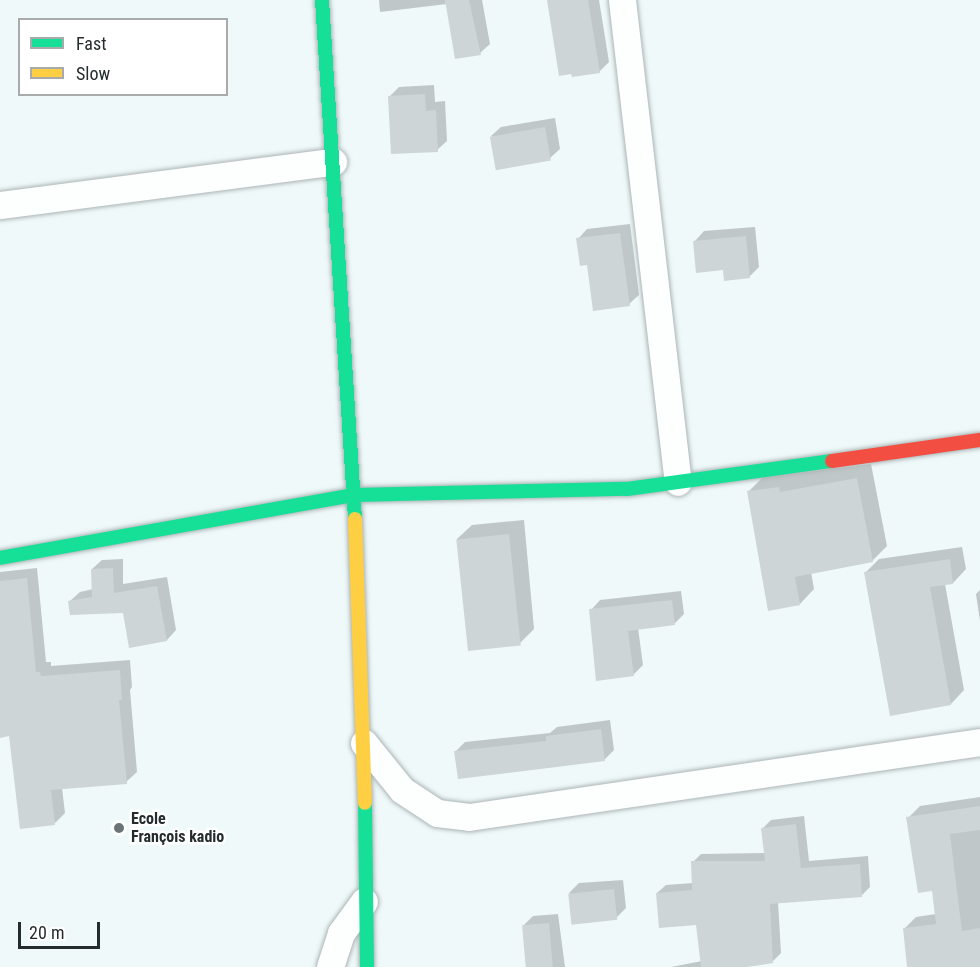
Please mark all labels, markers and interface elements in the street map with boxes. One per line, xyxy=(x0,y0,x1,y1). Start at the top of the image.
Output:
legend xyxy=(18,18,228,96)
text: Fast xyxy=(76,33,107,54)
text: Slow xyxy=(76,63,110,84)
place label: Ecole François kadio xyxy=(131,809,224,847)
marker: Ecole François kadio xyxy=(112,821,126,835)
scale bar xyxy=(21,910,104,948)
text: 20 m xyxy=(29,922,64,943)

